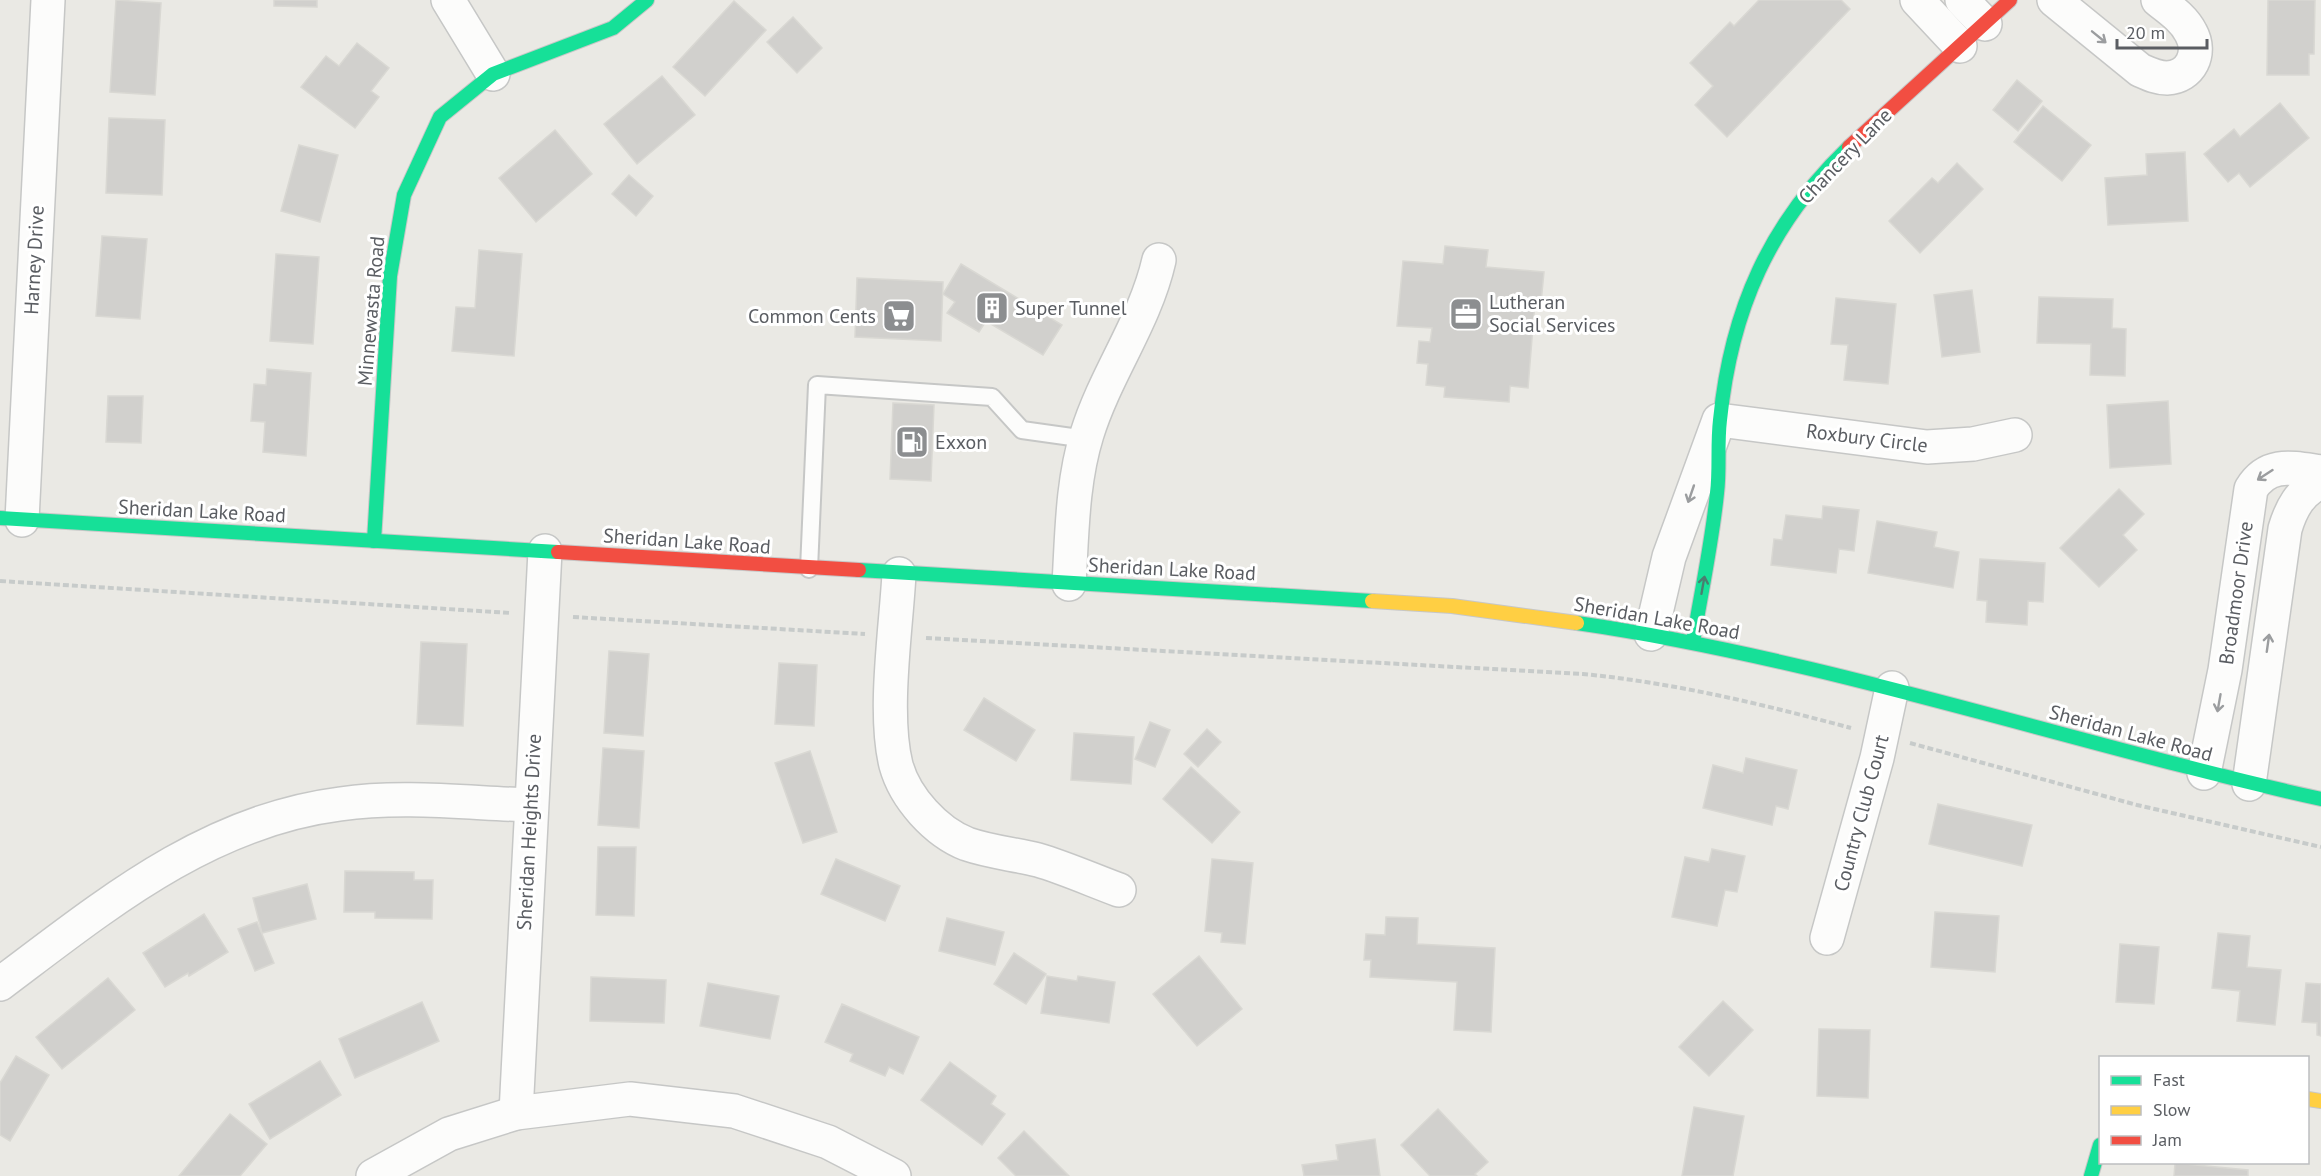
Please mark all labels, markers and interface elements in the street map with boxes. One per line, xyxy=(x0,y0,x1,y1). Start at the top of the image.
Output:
scale bar xyxy=(2117,12,2207,50)
text: 20 m xyxy=(2126,21,2165,44)
one-way arrow xyxy=(2091,30,2106,44)
street label: Chancery Lane xyxy=(1793,102,1897,210)
street label: Harney Drive xyxy=(18,205,50,315)
street label: Minnewasta Road xyxy=(351,235,391,387)
place label: Lutheran Social Services xyxy=(1489,289,1616,338)
building icon: Super Tunnel xyxy=(974,290,1010,326)
place label: Super Tunnel xyxy=(1015,295,1127,321)
office icon: Lutheran Social Services xyxy=(1448,296,1484,332)
supermarket icon: Common Cents xyxy=(881,298,917,334)
place label: Common Cents xyxy=(748,303,876,329)
street label: Roxbury Circle xyxy=(1805,418,1929,458)
fuel station icon: Exxon xyxy=(894,424,930,460)
place label: Exxon xyxy=(935,429,987,455)
one-way arrow xyxy=(2256,469,2273,482)
one-way arrow xyxy=(1685,484,1696,503)
street label: Sheridan Lake Road xyxy=(117,494,287,528)
street label: Broadmoor Drive xyxy=(2213,520,2259,666)
street label: Sheridan Lake Road xyxy=(602,522,772,560)
street label: Sheridan Lake Road xyxy=(1087,552,1257,586)
one-way arrow xyxy=(1698,575,1709,595)
street label: Sheridan Lake Road xyxy=(1572,591,1742,645)
one-way arrow xyxy=(2263,633,2274,653)
one-way arrow xyxy=(2213,693,2224,713)
street label: Sheridan Lake Road xyxy=(2047,699,2215,767)
street label: Country Club Court xyxy=(1828,732,1894,894)
street label: Sheridan Heights Drive xyxy=(511,733,547,931)
legend xyxy=(2099,1056,2309,1164)
text: Fast xyxy=(2153,1068,2185,1091)
text: Slow xyxy=(2153,1098,2191,1121)
text: Jam xyxy=(2152,1128,2182,1151)

